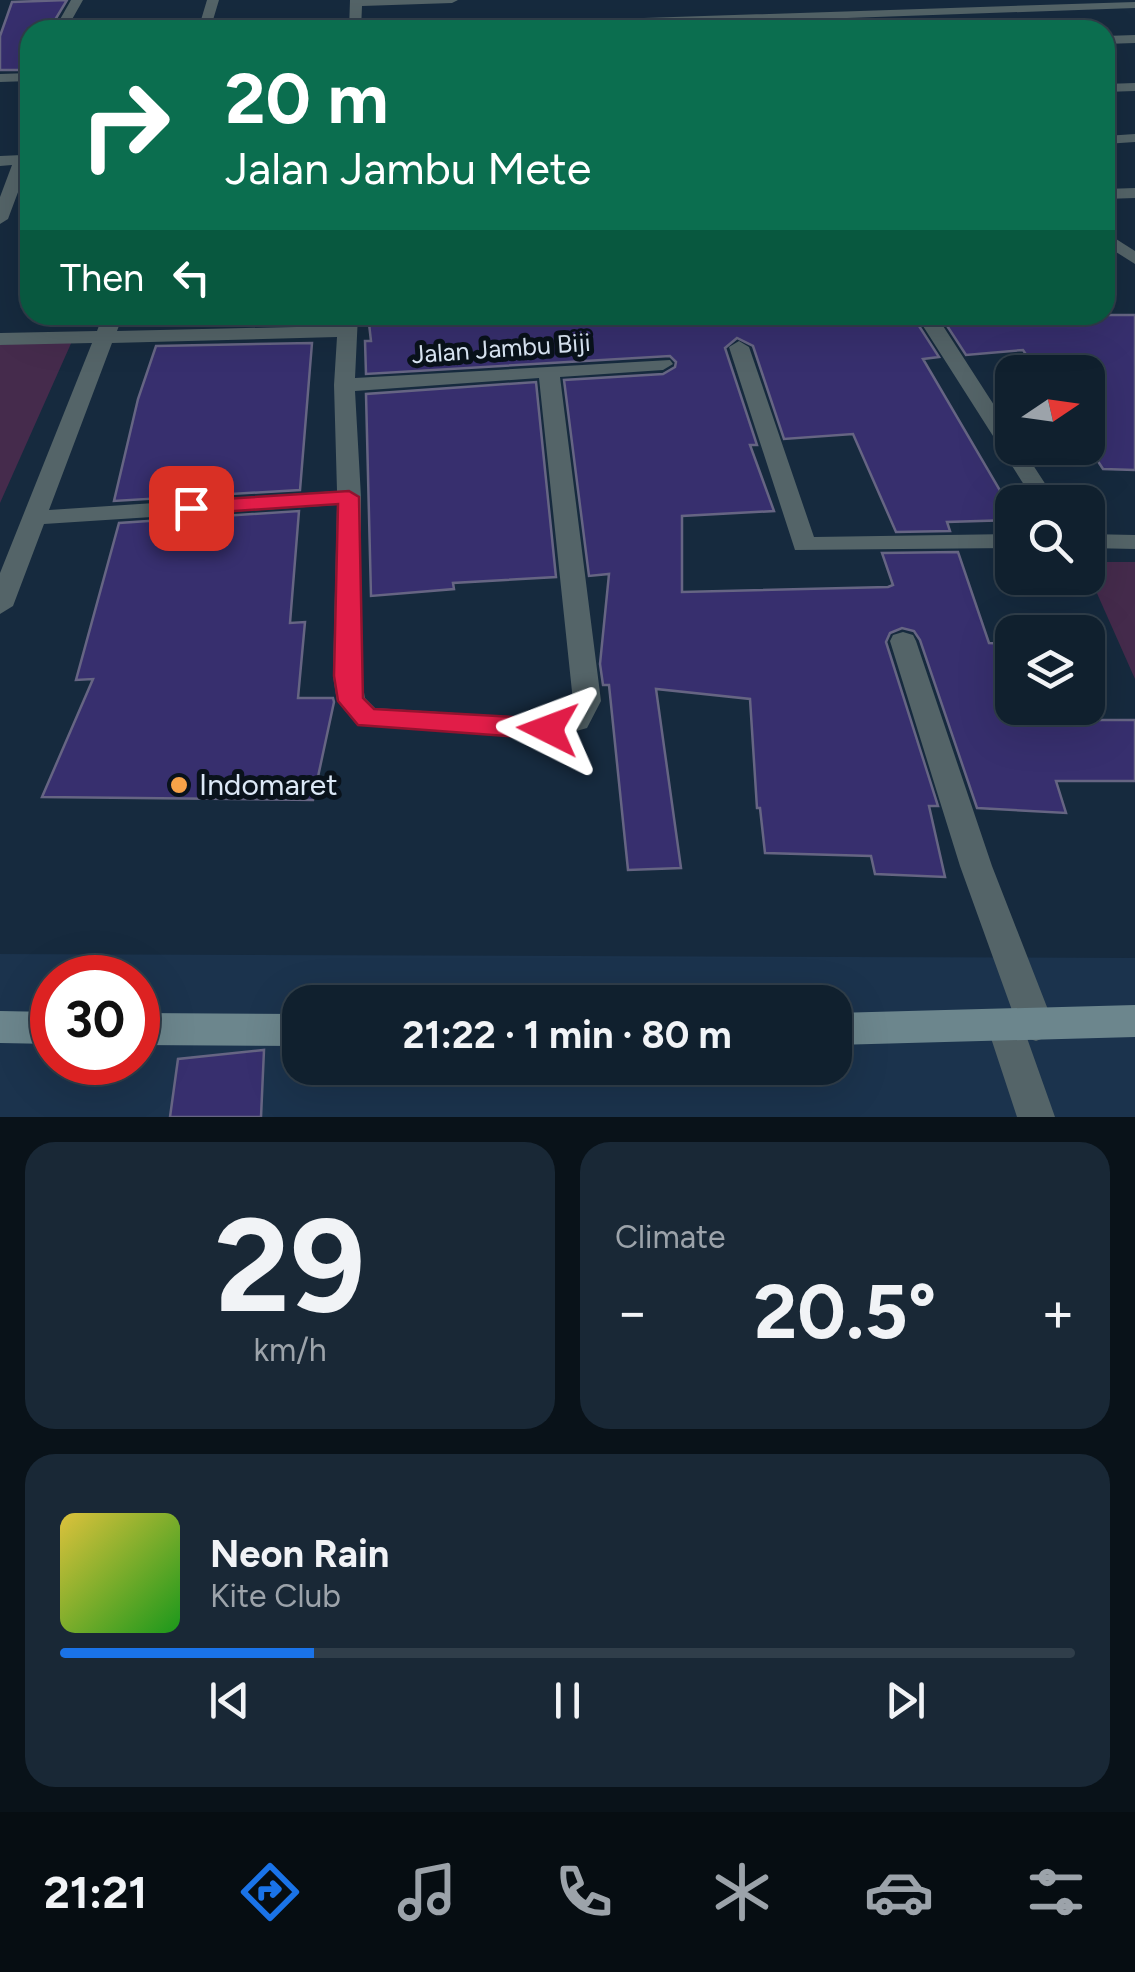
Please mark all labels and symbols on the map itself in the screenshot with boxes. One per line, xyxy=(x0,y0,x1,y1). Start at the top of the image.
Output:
street label: Jalan Jambu Biji xyxy=(411,327,591,369)
north arrow xyxy=(995,355,1105,465)
pin xyxy=(149,466,234,551)
position arrow xyxy=(496,677,600,781)
place label: Indomaret xyxy=(199,766,338,803)
marker: Indomaret xyxy=(168,774,190,796)
speed limit sign: 30 xyxy=(30,955,160,1085)

